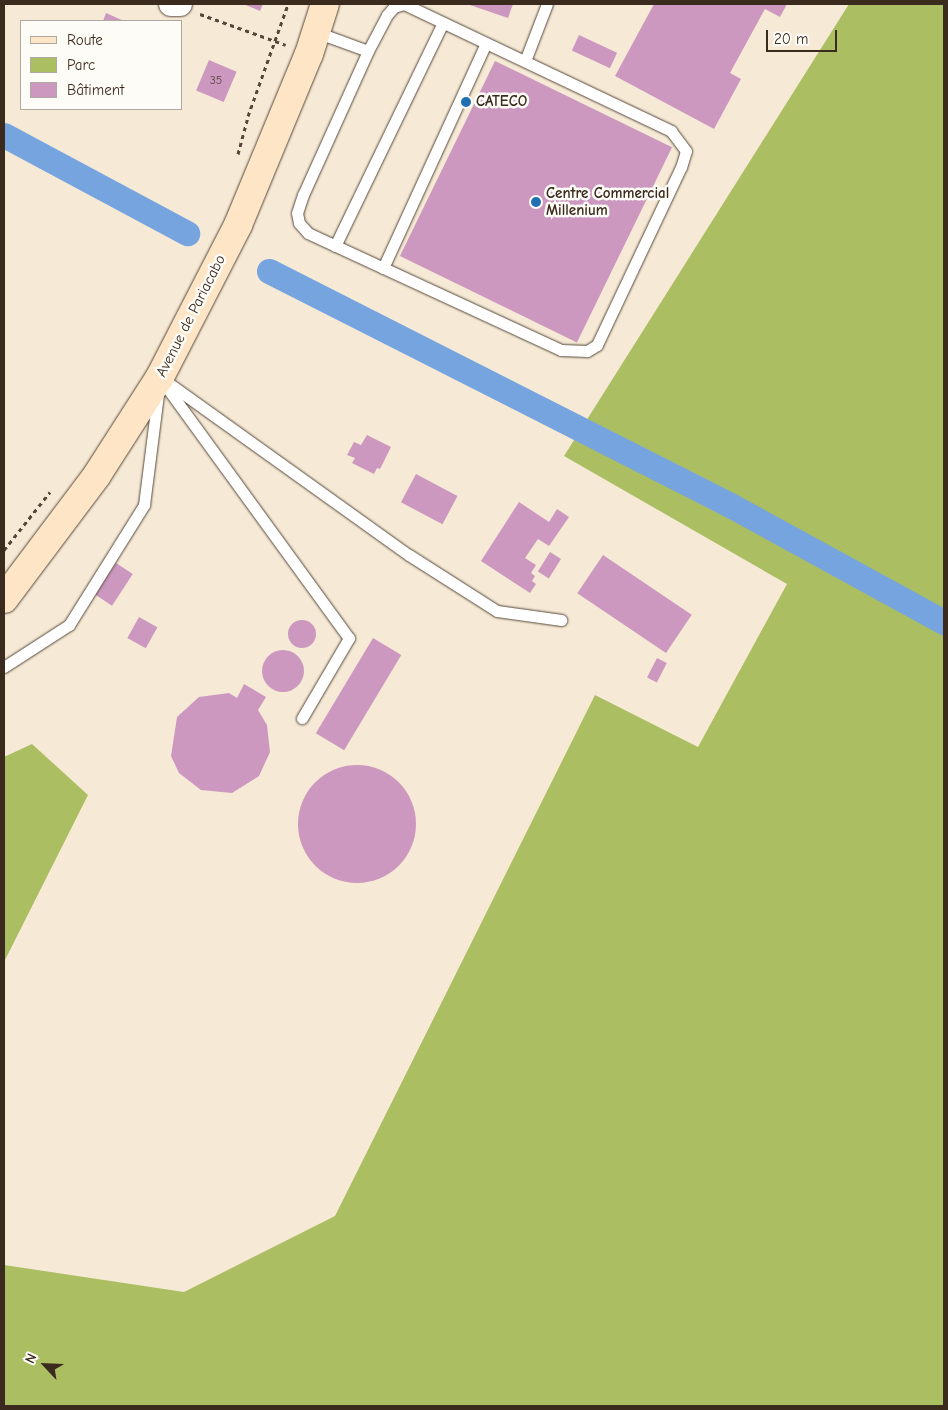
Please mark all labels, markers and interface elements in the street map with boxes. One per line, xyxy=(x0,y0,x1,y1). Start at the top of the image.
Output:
legend xyxy=(20,20,182,110)
scale bar xyxy=(768,20,839,52)
text: 20 m xyxy=(774,30,808,48)
text: Route xyxy=(67,31,103,49)
text: Parc xyxy=(67,56,95,74)
house number: 35 xyxy=(210,74,222,88)
text: Bâtiment xyxy=(67,81,124,99)
place label: CATECO xyxy=(476,93,527,111)
marker: CATECO xyxy=(460,96,472,108)
place label: Centre Commercial Millenium xyxy=(546,184,669,219)
marker: Centre Commercial Millenium xyxy=(530,196,542,208)
street label: Avenue de Pariacabo xyxy=(152,252,230,380)
north arrow xyxy=(20,1340,70,1390)
text: N xyxy=(21,1351,41,1366)

